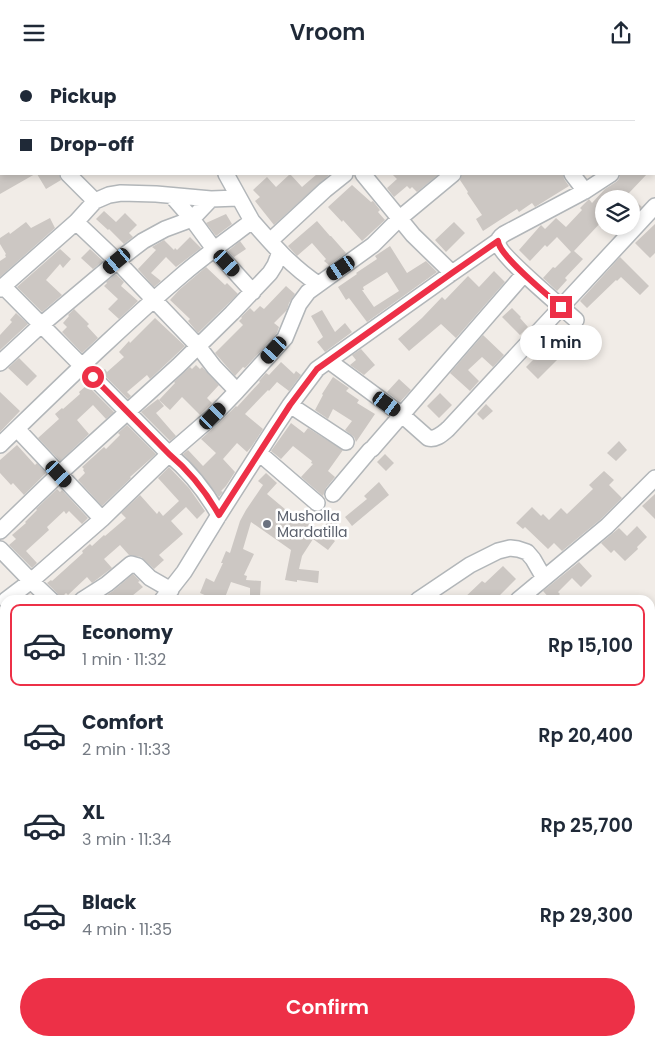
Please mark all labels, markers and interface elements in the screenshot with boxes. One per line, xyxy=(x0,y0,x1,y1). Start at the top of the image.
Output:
text: Vroom xyxy=(290,17,365,48)
icon: menu xyxy=(20,19,48,47)
icon: share xyxy=(607,19,635,47)
text: Pickup xyxy=(50,83,116,110)
text: Drop-off xyxy=(50,131,134,158)
map controls xyxy=(595,190,640,235)
button: layers xyxy=(595,190,640,235)
car xyxy=(100,246,133,276)
car xyxy=(211,247,242,279)
car xyxy=(324,253,357,283)
route end xyxy=(550,296,572,318)
callout: 1 min xyxy=(520,325,602,359)
text: 1 min xyxy=(540,331,582,354)
car xyxy=(258,334,289,366)
route start xyxy=(82,366,104,388)
car xyxy=(370,389,403,419)
car xyxy=(197,400,228,432)
car xyxy=(43,458,74,490)
place label: Musholla Mardatilla xyxy=(277,506,348,542)
marker: Musholla Mardatilla xyxy=(261,518,273,530)
text: Economy xyxy=(82,619,173,646)
icon: car xyxy=(22,623,67,668)
text: Rp 15,100 xyxy=(548,632,633,659)
text: 1 min · 11:32 xyxy=(82,648,166,671)
text: Comfort xyxy=(82,709,164,736)
icon: car xyxy=(22,713,67,758)
text: Rp 20,400 xyxy=(538,722,633,749)
text: 2 min · 11:33 xyxy=(82,738,171,761)
text: XL xyxy=(82,799,105,826)
icon: car xyxy=(22,803,67,848)
text: Rp 25,700 xyxy=(540,812,633,839)
text: 3 min · 11:34 xyxy=(82,828,171,851)
text: Black xyxy=(82,889,136,916)
icon: car xyxy=(22,893,67,938)
text: Rp 29,300 xyxy=(540,902,633,929)
text: 4 min · 11:35 xyxy=(82,918,172,941)
button: Confirm xyxy=(20,978,635,1036)

